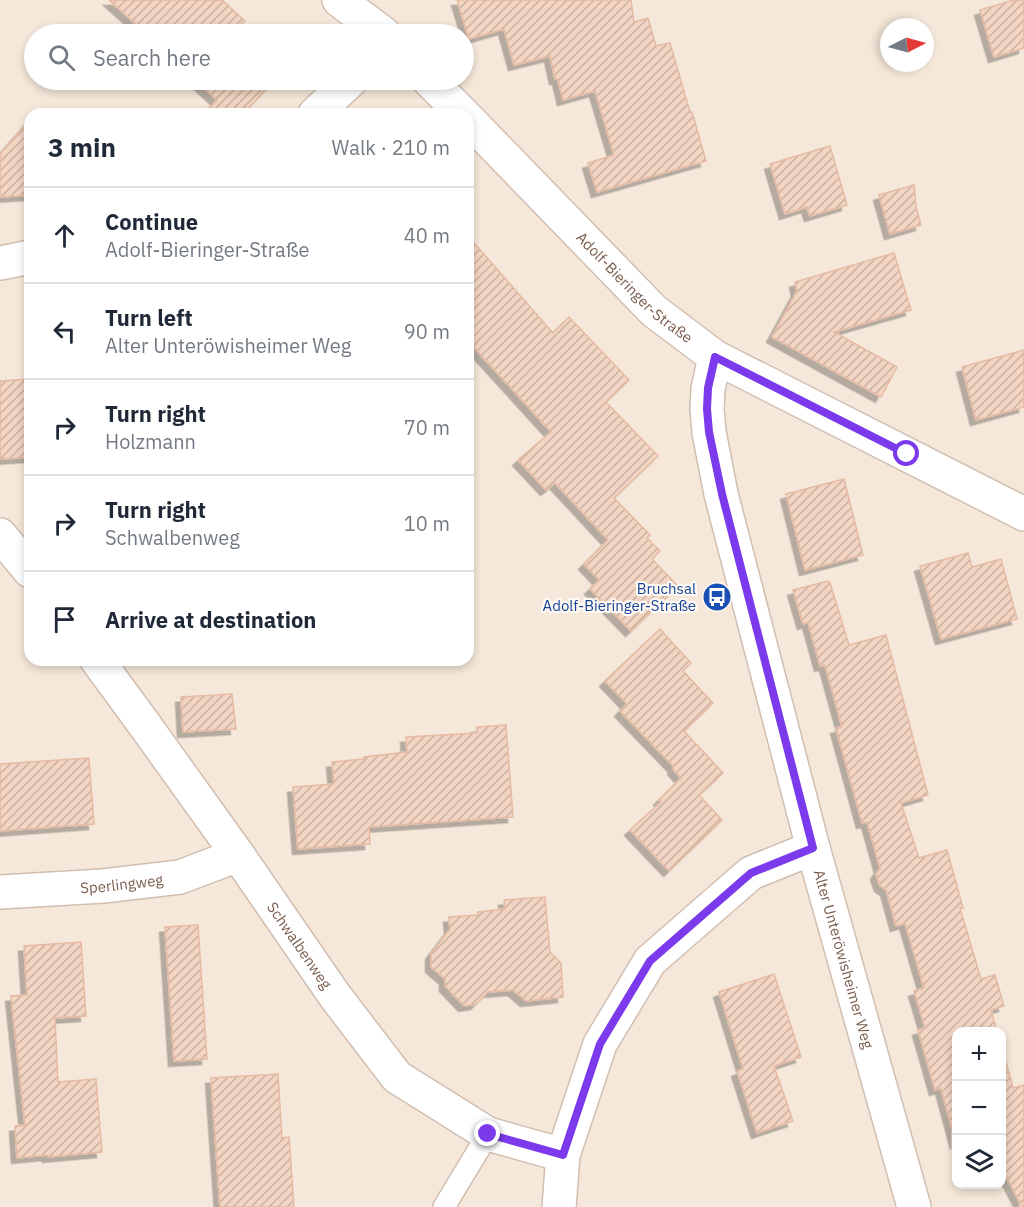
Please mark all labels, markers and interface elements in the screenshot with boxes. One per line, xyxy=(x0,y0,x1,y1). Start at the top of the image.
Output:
north arrow xyxy=(880,18,934,72)
search box xyxy=(24,24,474,90)
icon: search xyxy=(45,41,78,74)
text: Search here xyxy=(93,43,211,72)
text: 3 min xyxy=(48,130,116,164)
text: Walk · 210 m xyxy=(332,134,450,161)
text: Continue xyxy=(105,207,198,236)
icon: ahead xyxy=(48,219,81,252)
text: 40 m xyxy=(404,222,450,249)
street label: Adolf-Bieringer-Straße xyxy=(573,227,697,347)
text: Adolf-Bieringer-Straße xyxy=(105,236,310,263)
text: Turn left xyxy=(105,303,193,332)
icon: left xyxy=(48,315,81,348)
text: 90 m xyxy=(404,318,450,345)
text: Alter Unteröwisheimer Weg xyxy=(105,332,351,359)
text: Turn right xyxy=(105,399,206,428)
icon: right xyxy=(48,411,81,444)
text: 70 m xyxy=(404,414,450,441)
text: Holzmann xyxy=(105,428,196,455)
route start xyxy=(893,440,919,466)
text: Turn right xyxy=(105,495,206,524)
icon: right xyxy=(48,507,81,540)
text: 10 m xyxy=(404,510,450,537)
text: Schwalbenweg xyxy=(105,524,240,551)
place label: Bruchsal Adolf-Bieringer-Straße xyxy=(543,579,696,615)
bus stop icon: Bruchsal Adolf-Bieringer-Straße xyxy=(701,581,733,613)
icon: arrive xyxy=(48,603,81,636)
text: Arrive at destination xyxy=(105,605,316,634)
street label: Alter Unteröwisheimer Weg xyxy=(810,867,878,1051)
street label: Sperlingweg xyxy=(80,870,164,897)
street label: Schwalbenweg xyxy=(263,898,337,992)
map controls xyxy=(952,1027,1006,1189)
button: + xyxy=(952,1027,1006,1081)
button: − xyxy=(952,1081,1006,1135)
route end xyxy=(474,1120,500,1146)
button: layers xyxy=(952,1135,1006,1189)

